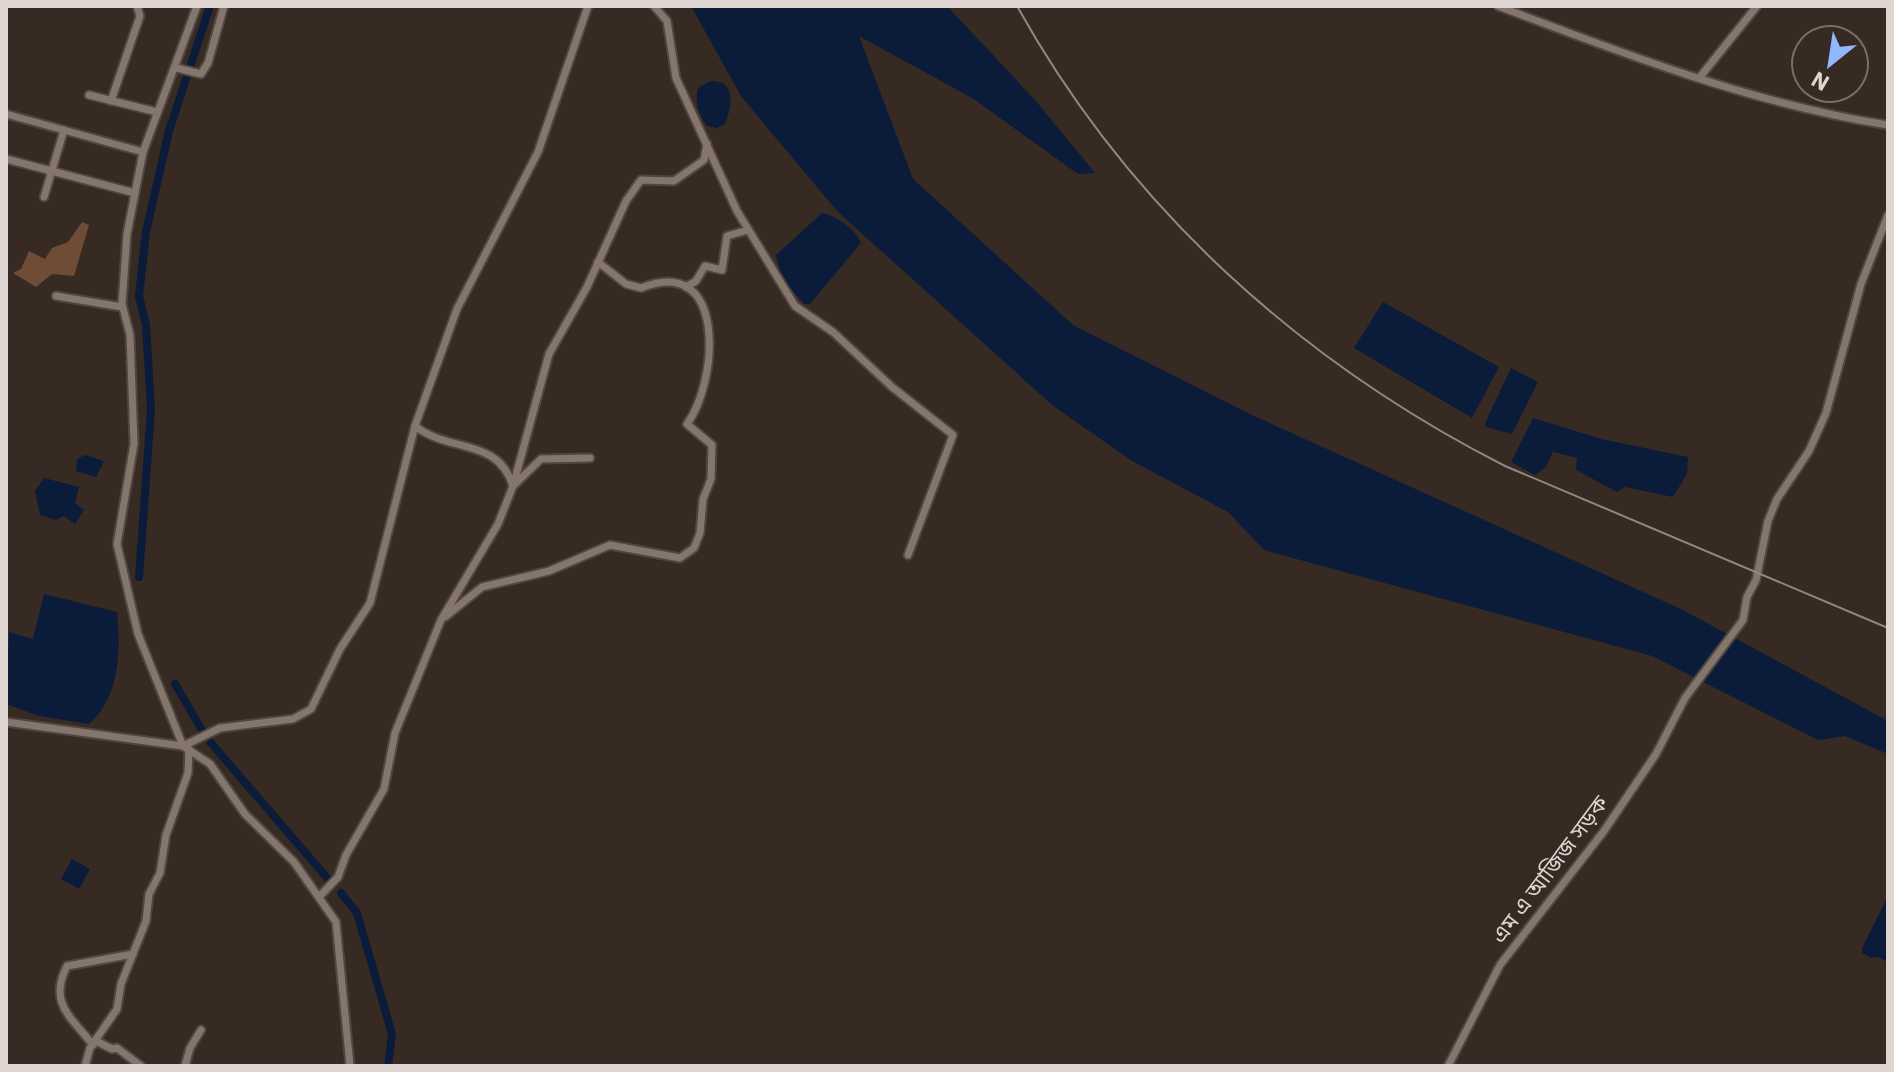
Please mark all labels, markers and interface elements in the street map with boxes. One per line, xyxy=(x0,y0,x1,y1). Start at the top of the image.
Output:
north arrow xyxy=(1790,24,1870,104)
text: N xyxy=(1806,65,1834,98)
street label: এম এ আজিজ সড়ক xyxy=(1484,789,1614,949)

